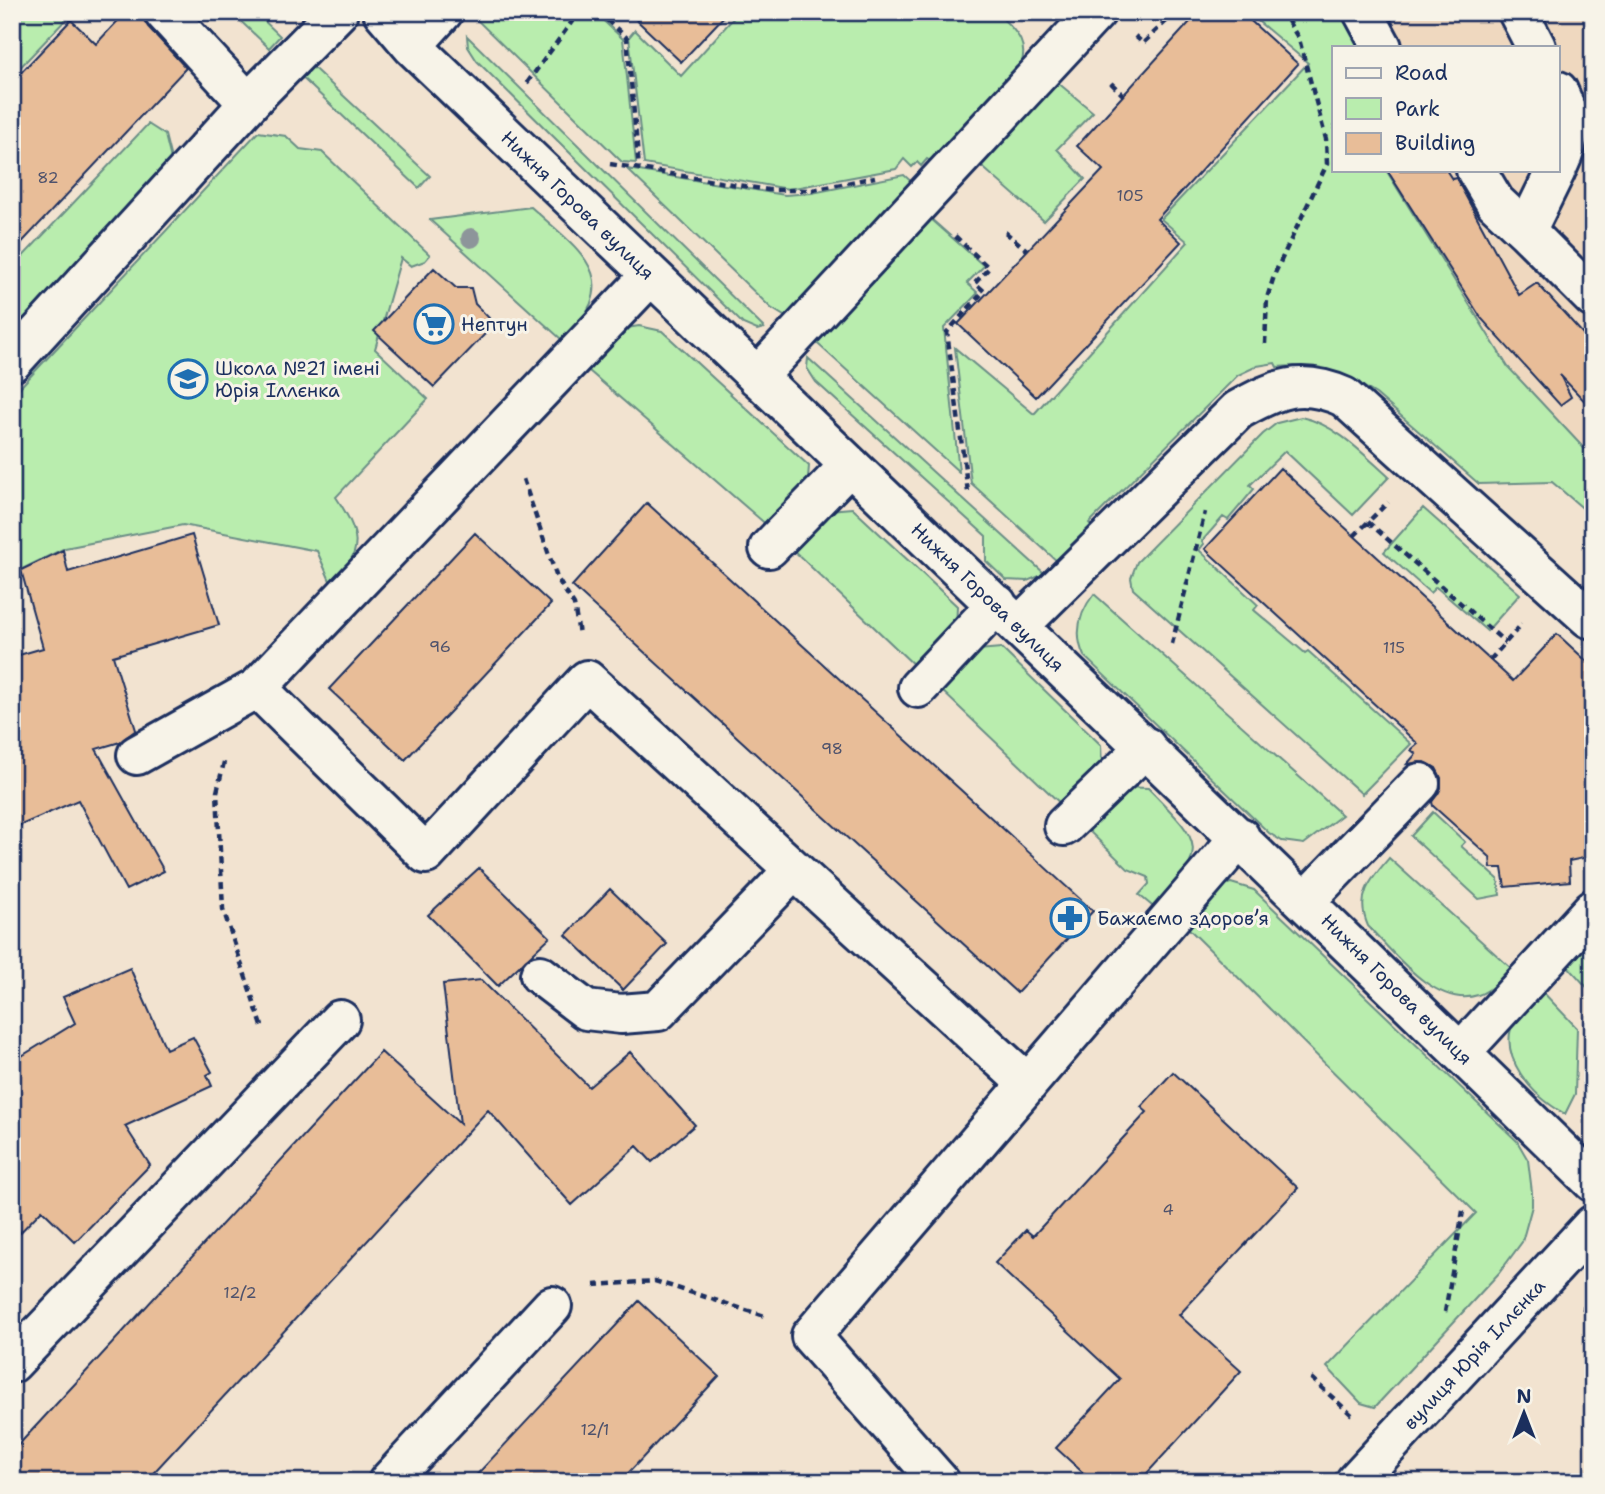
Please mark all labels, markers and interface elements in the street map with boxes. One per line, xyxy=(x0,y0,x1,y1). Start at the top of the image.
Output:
legend xyxy=(1332,46,1560,172)
text: Road xyxy=(1395,59,1448,87)
text: Park xyxy=(1395,95,1440,123)
street label: Нижня Горова вулиця xyxy=(495,125,660,285)
text: Building xyxy=(1395,129,1475,157)
house number: 82 xyxy=(37,167,59,188)
house number: 105 xyxy=(1116,185,1144,206)
supermarket icon: Нептун xyxy=(413,303,455,345)
place label: Нептун xyxy=(461,312,528,337)
place label: Школа №21 імені Юрія Іллєнка xyxy=(215,356,380,403)
school or university icon: Школа №21 імені Юрія Іллєнка xyxy=(167,358,209,400)
street label: Нижня Горова вулиця xyxy=(905,517,1070,677)
house number: 96 xyxy=(429,636,451,657)
house number: 115 xyxy=(1383,637,1405,658)
house number: 98 xyxy=(821,738,843,759)
pharmacy icon: Бажаємо здоровʼя xyxy=(1049,897,1091,939)
place label: Бажаємо здоровʼя xyxy=(1097,906,1269,931)
street label: Нижня Горова вулиця xyxy=(1316,908,1478,1070)
house number: 4 xyxy=(1162,1199,1174,1220)
street label: вулиця Юрія Іллєнка xyxy=(1398,1274,1551,1435)
house number: 12/2 xyxy=(223,1282,257,1303)
north arrow xyxy=(1490,1378,1560,1448)
text: N xyxy=(1516,1384,1532,1409)
house number: 12/1 xyxy=(580,1419,610,1440)

